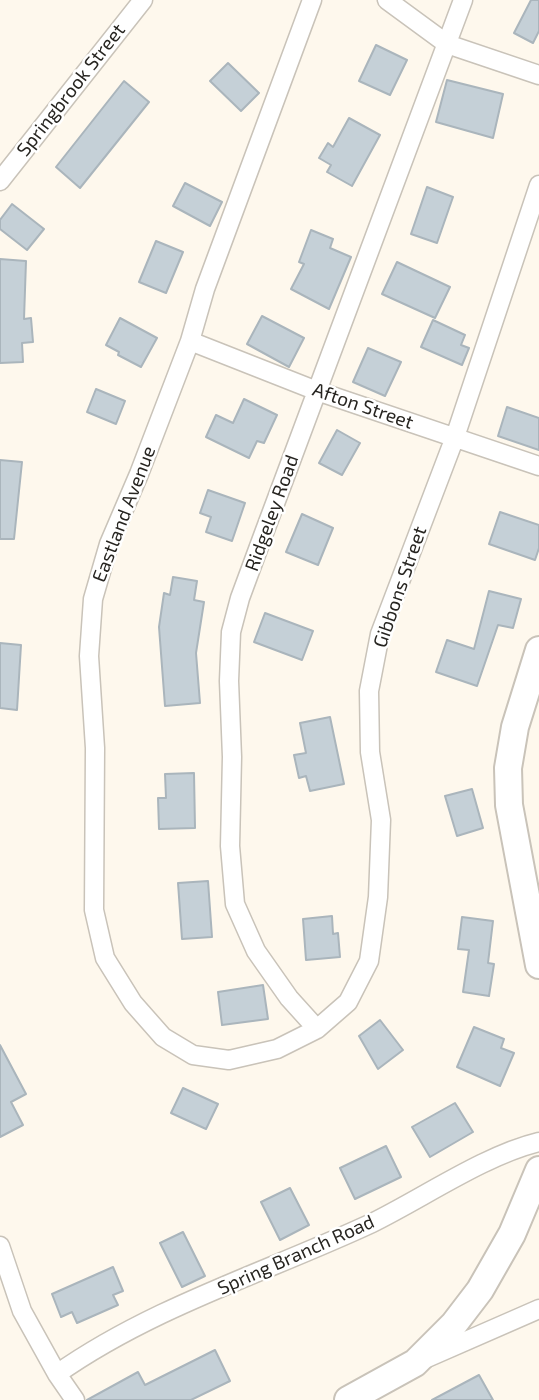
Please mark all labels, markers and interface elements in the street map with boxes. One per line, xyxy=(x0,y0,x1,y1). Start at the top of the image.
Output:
street label: Springbrook Street xyxy=(12,19,130,161)
street label: Afton Street xyxy=(310,378,416,434)
street label: Eastland Avenue xyxy=(88,443,160,585)
street label: Ridgeley Road xyxy=(240,452,304,574)
street label: Gibbons Street xyxy=(369,523,431,651)
street label: Spring Branch Road xyxy=(214,1210,378,1300)

